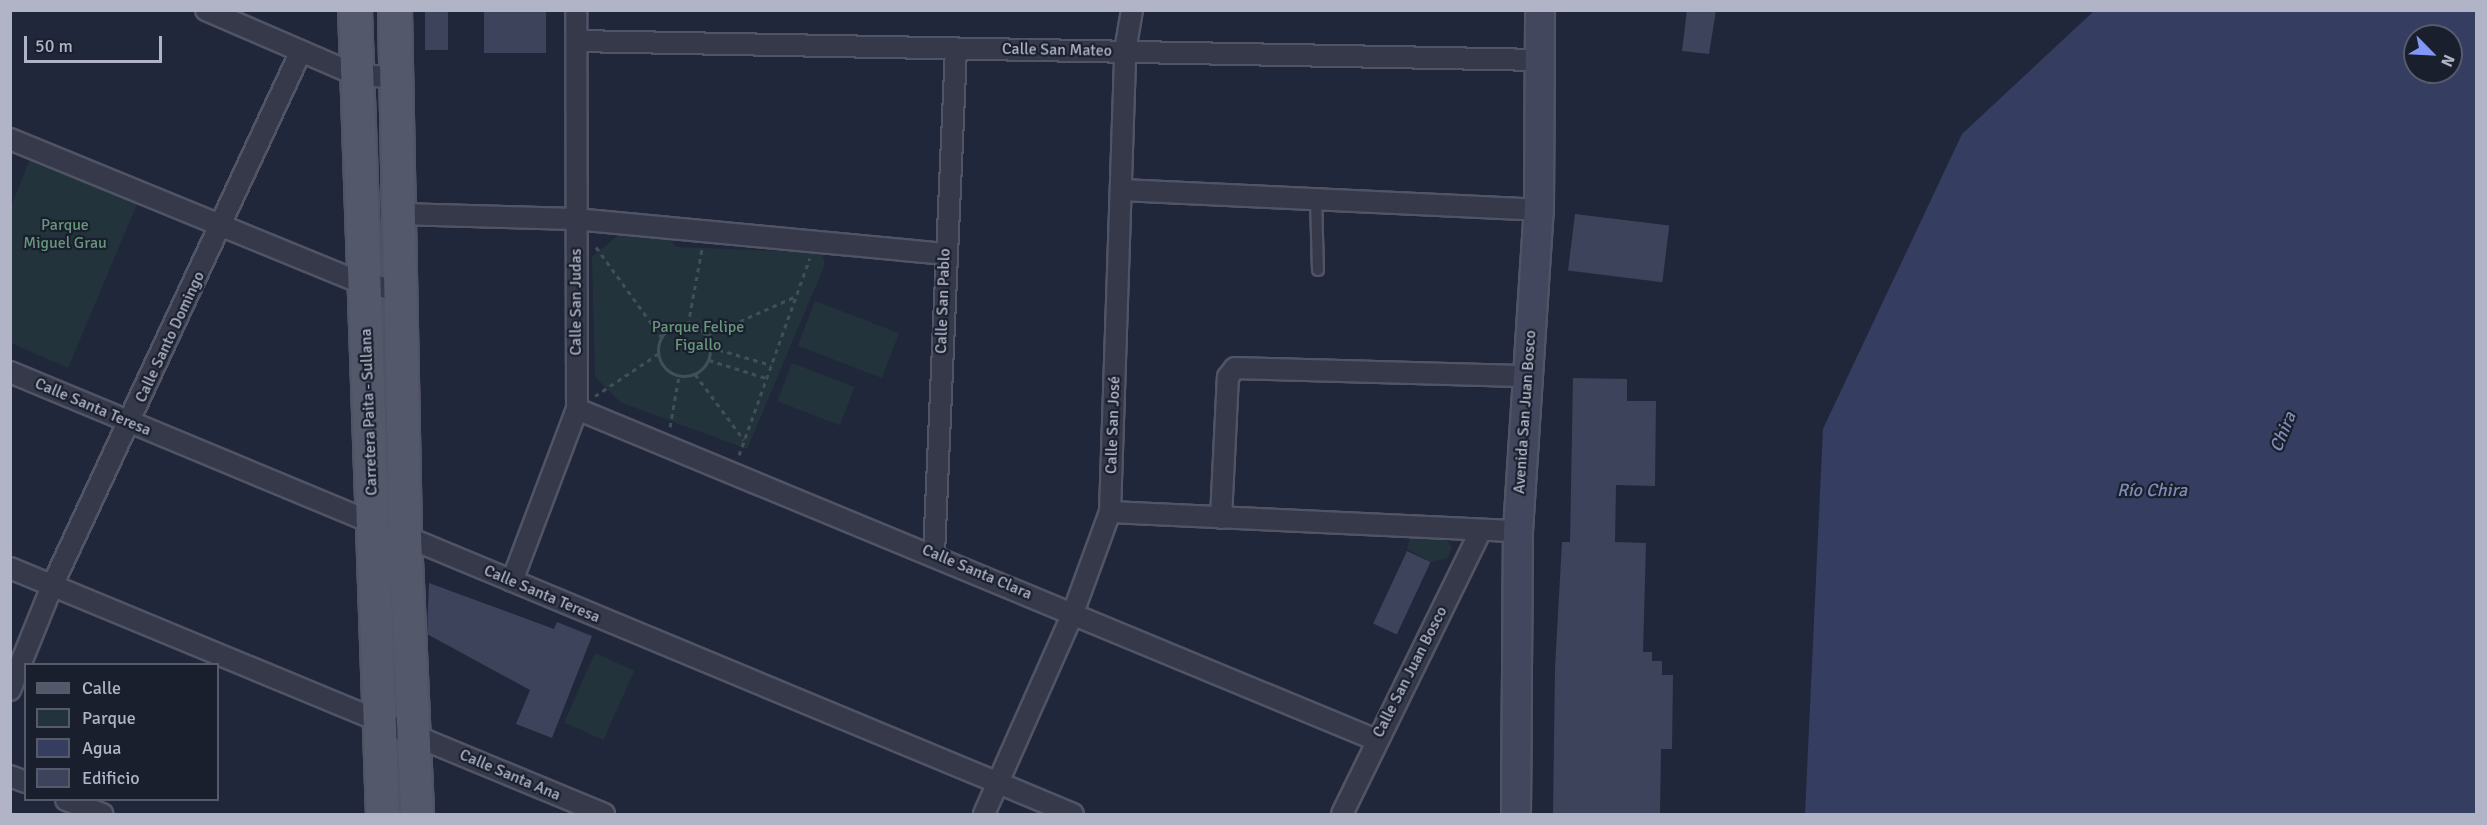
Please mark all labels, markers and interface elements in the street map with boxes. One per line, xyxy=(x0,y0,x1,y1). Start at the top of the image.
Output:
scale bar xyxy=(27,24,165,62)
north arrow xyxy=(2403,24,2463,84)
text: 50 m xyxy=(35,35,73,57)
street label: Calle San Mateo xyxy=(1002,39,1112,61)
text: N xyxy=(2436,51,2459,70)
park label: Parque Miguel Grau xyxy=(23,215,107,253)
street label: Calle San Judas xyxy=(566,248,586,356)
street label: Calle San Pablo xyxy=(932,248,954,354)
street label: Calle Santo Domingo xyxy=(131,268,209,406)
park label: Parque Felipe Figallo xyxy=(652,317,744,355)
street label: Carretera Paita - Sullana xyxy=(356,328,382,496)
street label: Avenida San Juan Bosco xyxy=(1510,329,1540,495)
street label: Calle Santa Teresa xyxy=(32,374,154,440)
street label: Calle San José xyxy=(1102,376,1124,474)
water label: Chira xyxy=(2265,409,2301,455)
water label: Río Chira xyxy=(2117,479,2187,501)
street label: Calle Santa Clara xyxy=(919,540,1035,604)
street label: Calle Santa Teresa xyxy=(481,561,603,627)
street label: Calle San Juan Bosco xyxy=(1369,603,1451,741)
legend xyxy=(24,663,219,801)
text: Calle xyxy=(82,677,121,699)
text: Parque xyxy=(82,707,136,729)
text: Agua xyxy=(82,737,121,759)
street label: Calle Santa Ana xyxy=(457,745,563,805)
text: Edificio xyxy=(82,767,140,789)

